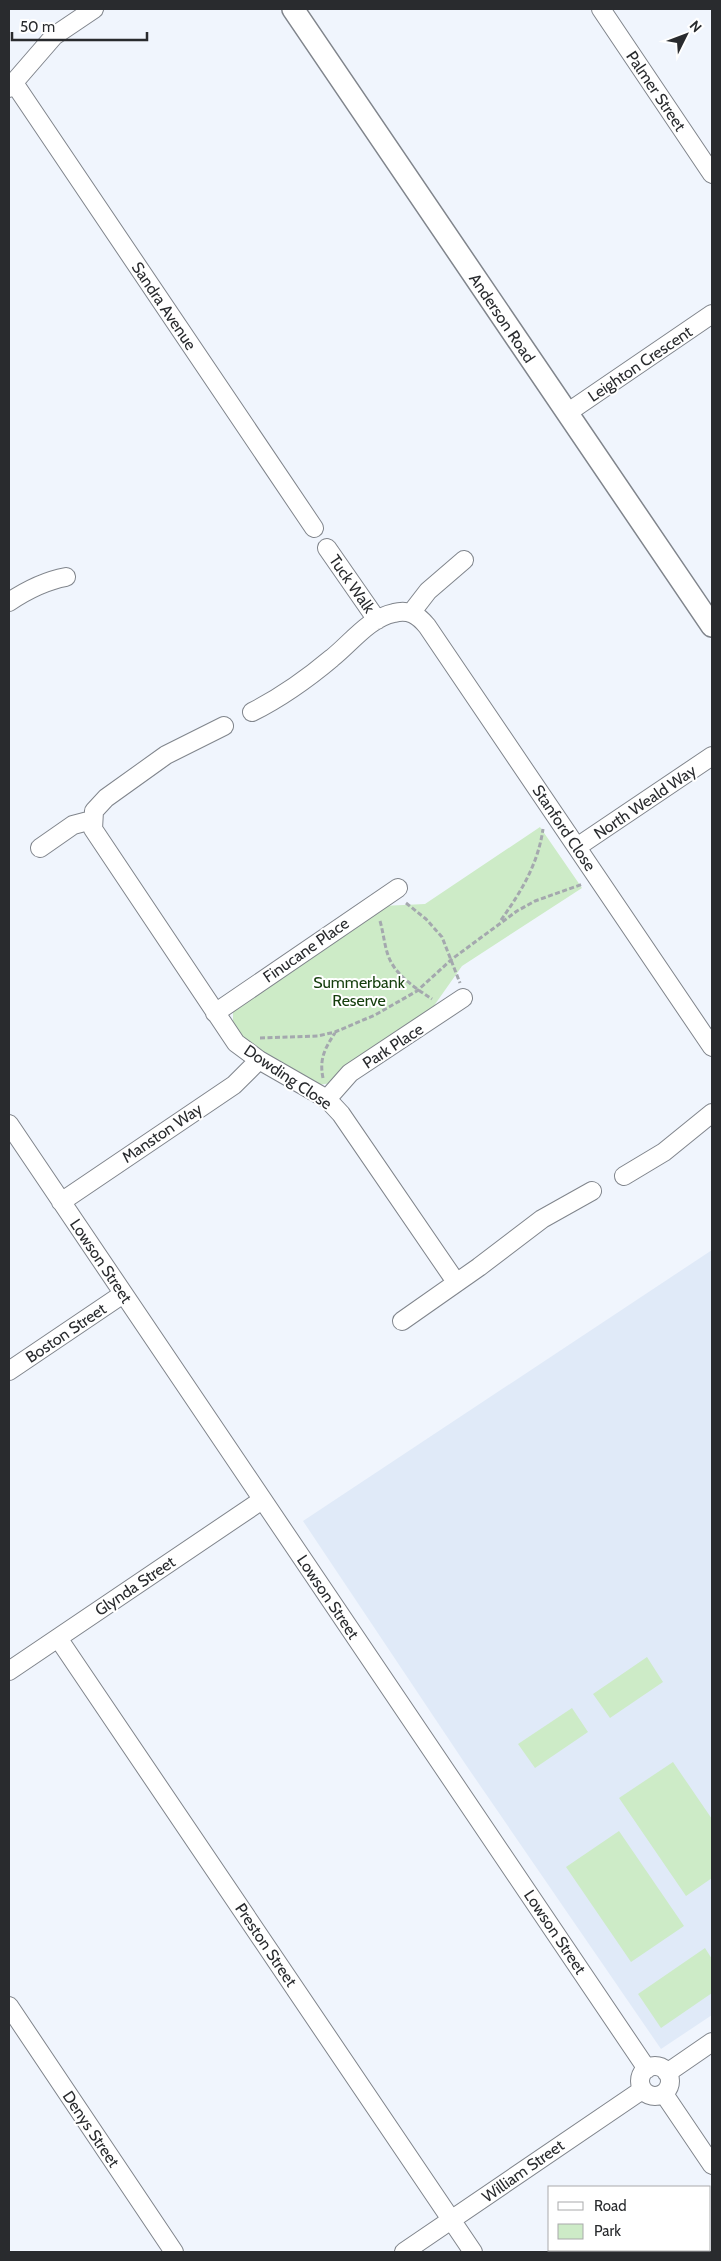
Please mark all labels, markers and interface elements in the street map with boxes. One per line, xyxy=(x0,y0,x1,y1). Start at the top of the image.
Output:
scale bar xyxy=(12,10,148,42)
north arrow xyxy=(661,10,711,60)
text: N xyxy=(686,17,706,36)
text: 50 m xyxy=(20,18,55,36)
street label: Palmer Street xyxy=(622,47,690,135)
street label: Sandra Avenue xyxy=(128,258,200,354)
street label: Anderson Road xyxy=(465,270,539,366)
street label: Leighton Crescent xyxy=(584,322,696,406)
street label: Tuck Walk xyxy=(325,551,379,617)
street label: North Weald Way xyxy=(590,761,700,843)
street label: Stanford Close xyxy=(528,781,600,875)
street label: Finucane Place xyxy=(259,913,353,987)
park label: Summerbank Reserve xyxy=(313,973,406,1010)
street label: Park Place xyxy=(359,1019,427,1073)
street label: Dowding Close xyxy=(241,1041,335,1113)
street label: Manston Way xyxy=(118,1099,206,1167)
street label: Lowson Street xyxy=(66,1215,136,1307)
street label: Boston Street xyxy=(22,1299,110,1367)
street label: Lowson Street xyxy=(293,1551,363,1643)
street label: Glynda Street xyxy=(91,1552,179,1620)
street label: Lowson Street xyxy=(520,1886,590,1978)
street label: Preston Street xyxy=(231,1900,301,1991)
street label: Denys Street xyxy=(59,2087,124,2171)
street label: William Street xyxy=(478,2135,568,2206)
legend xyxy=(548,2186,711,2251)
text: Road xyxy=(594,2197,627,2215)
text: Park xyxy=(594,2222,621,2240)

